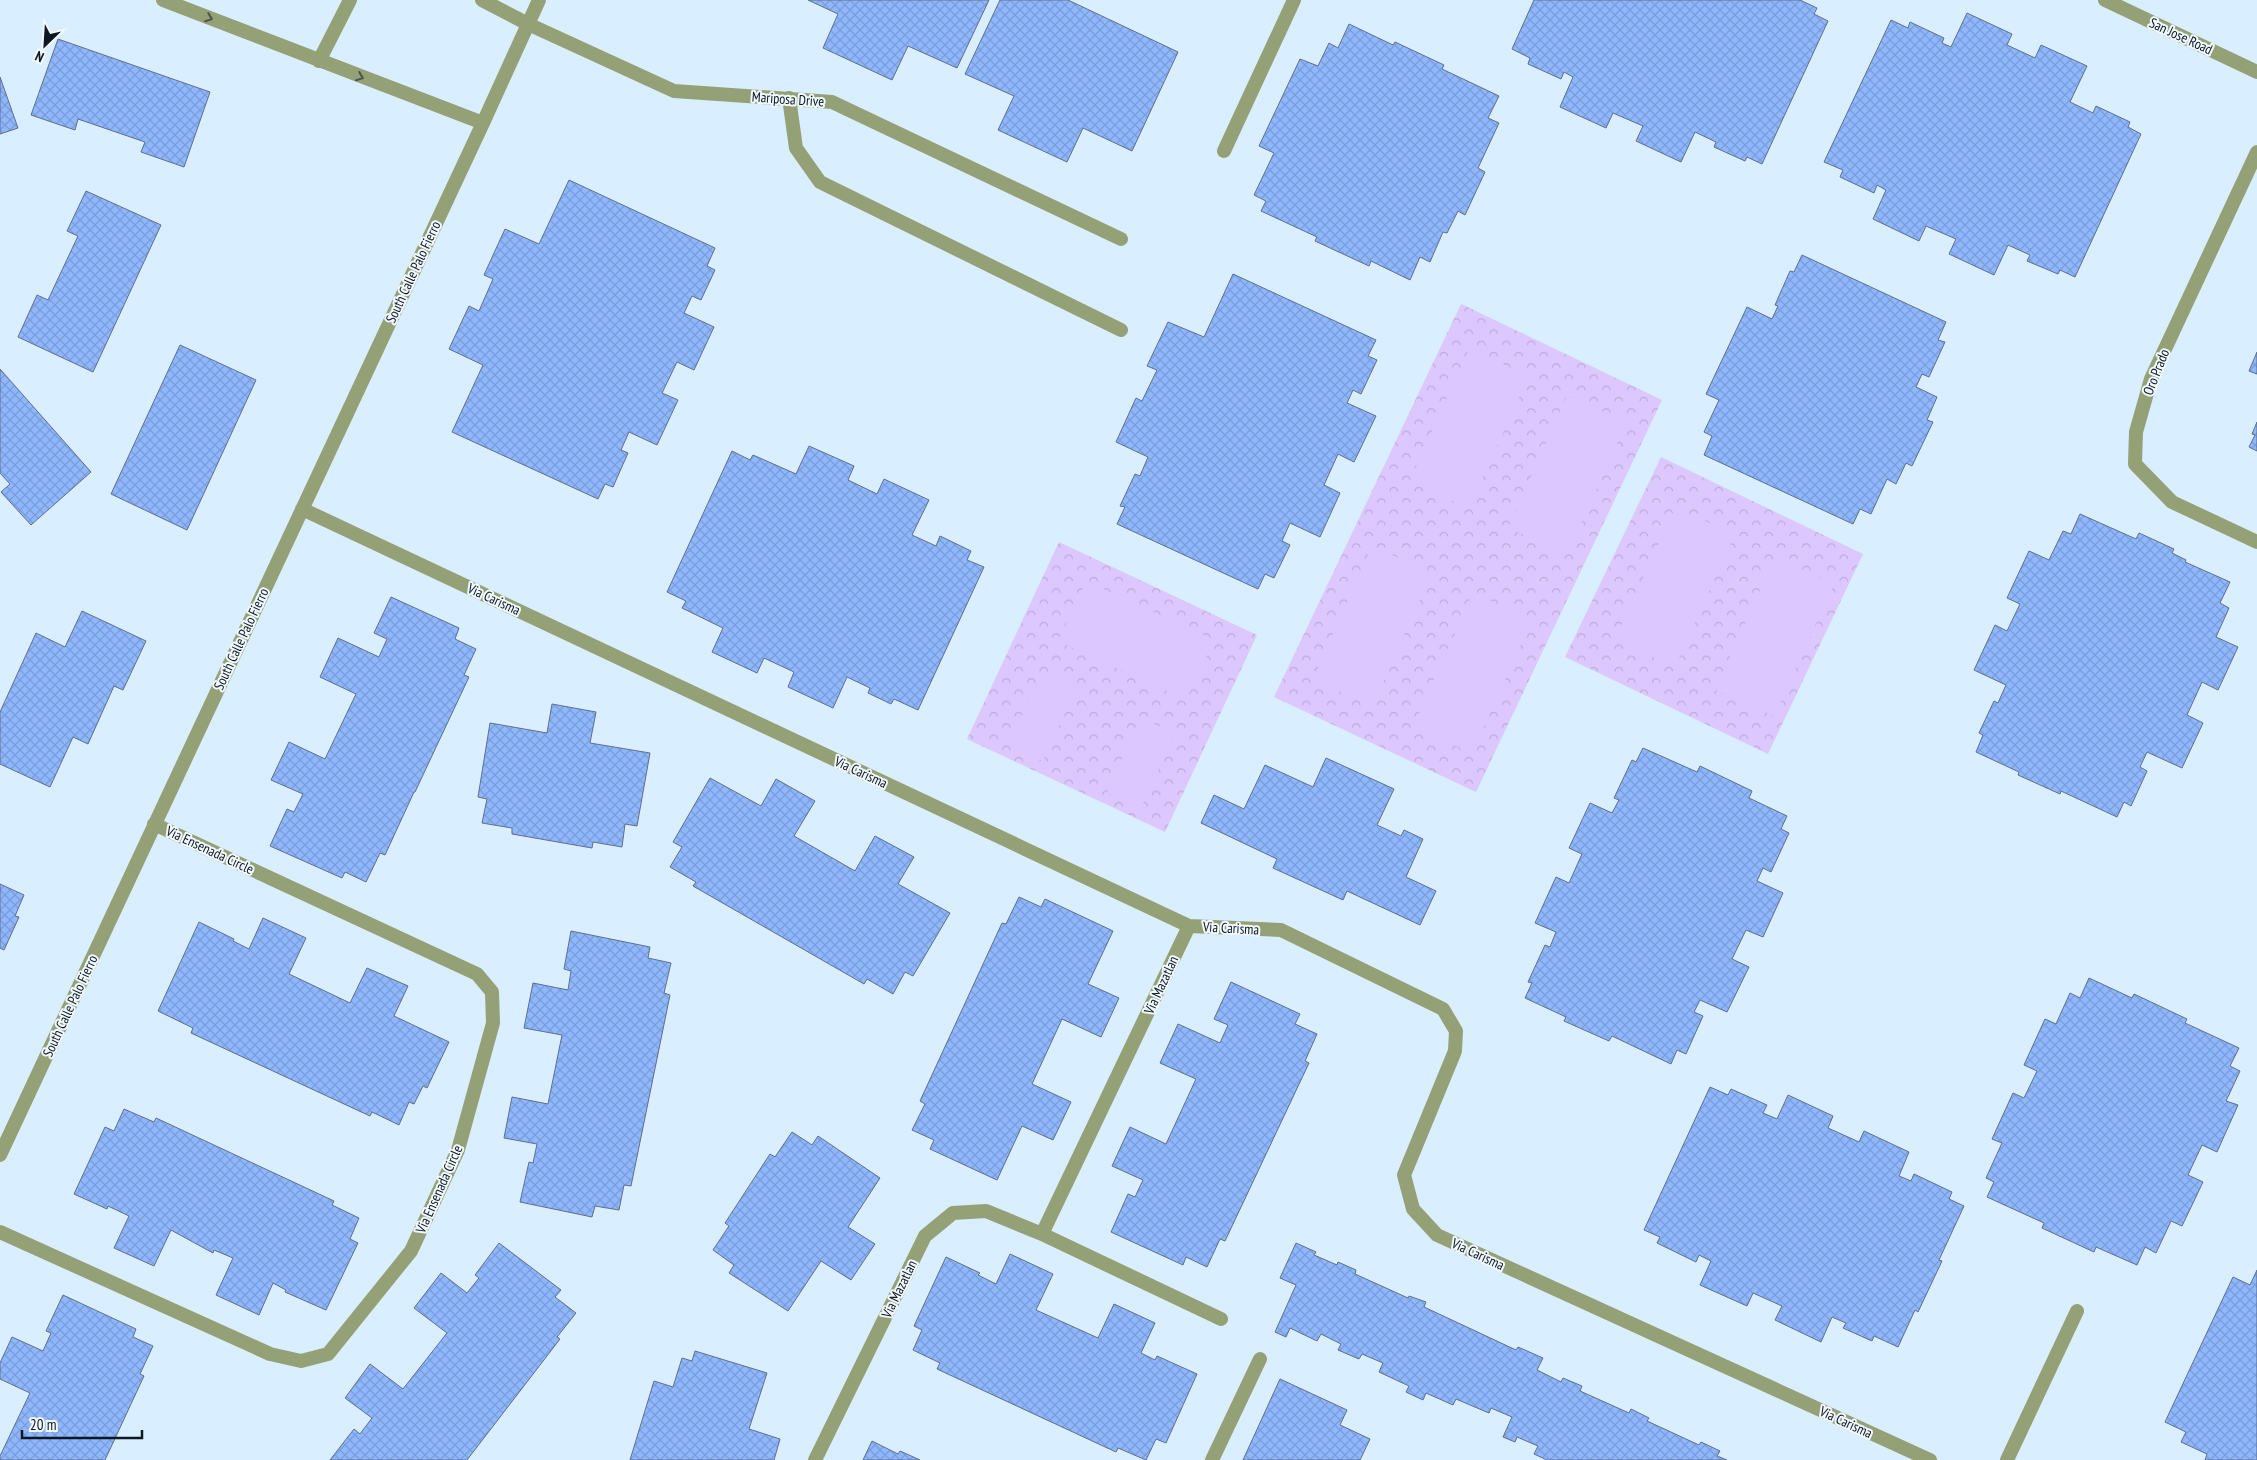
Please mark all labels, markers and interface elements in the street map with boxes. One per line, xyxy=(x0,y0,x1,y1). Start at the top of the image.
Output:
one-way arrow xyxy=(204,12,213,22)
street label: San Jose Road xyxy=(2147,14,2215,58)
north arrow xyxy=(20,20,70,70)
text: N xyxy=(32,47,47,67)
one-way arrow xyxy=(356,71,364,81)
street label: Mariposa Drive xyxy=(751,88,825,111)
street label: South Calle Palo Fierro xyxy=(382,218,444,326)
street label: Oro Prado xyxy=(2139,346,2173,398)
street label: Via Carisma xyxy=(464,579,523,619)
street label: South Calle Palo Fierro xyxy=(210,585,272,693)
street label: Via Carisma xyxy=(831,752,890,792)
street label: Via Ensenada Circle xyxy=(162,821,257,878)
street label: Via Carisma xyxy=(1201,917,1260,938)
street label: South Calle Palo Fierro xyxy=(39,952,101,1060)
street label: Via Mazatlan xyxy=(1139,953,1182,1018)
street label: Via Ensenada Circle xyxy=(411,1142,467,1237)
street label: Via Carisma xyxy=(1448,1234,1507,1274)
street label: Via Mazatlan xyxy=(877,1257,921,1322)
street label: Via Carisma xyxy=(1816,1402,1875,1442)
scale bar xyxy=(22,1408,142,1440)
text: 20 m xyxy=(30,1415,56,1434)

